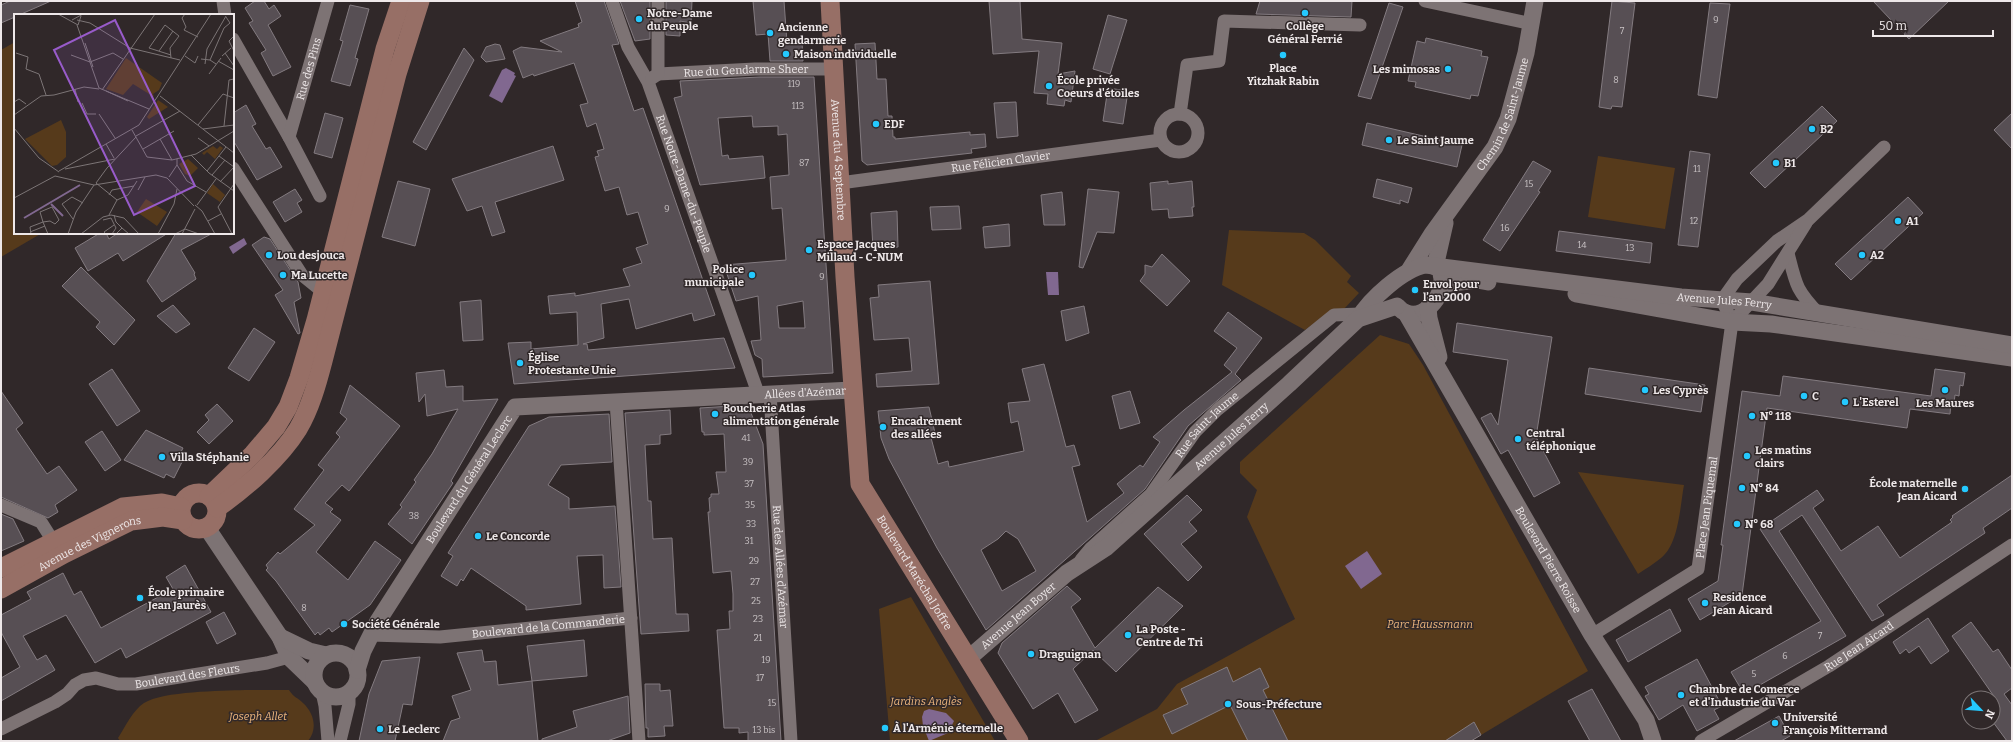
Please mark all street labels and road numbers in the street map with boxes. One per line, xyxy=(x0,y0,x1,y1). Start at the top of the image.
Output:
street label: Rue des Pins xyxy=(293,36,324,101)
street label: Chemin de Saint-Jaume xyxy=(1474,56,1531,173)
street label: Rue du Gendarme Sheer xyxy=(683,63,809,79)
street label: Avenue du 4 Septembre xyxy=(829,99,848,221)
street label: Rue Notre-Dame-du-Peuple xyxy=(654,113,714,254)
street label: Rue Félicien Clavier xyxy=(950,148,1051,175)
street label: Avenue Jules Ferry xyxy=(1676,290,1773,312)
street label: Allées d'Azémar xyxy=(764,384,846,401)
street label: Rue Saint-Jaume xyxy=(1173,389,1241,460)
street label: Avenue Jules Ferry xyxy=(1191,399,1271,472)
street label: Boulevard du Général Leclerc xyxy=(423,412,515,546)
street label: Place Jean Piquemal xyxy=(1693,456,1720,559)
street label: Boulevard Pierre Roisse xyxy=(1513,504,1584,615)
street label: Rue des Allées d'Azémar xyxy=(770,505,791,629)
street label: Avenue des Vignerons xyxy=(36,513,142,574)
street label: Boulevard Maréchal Joffre xyxy=(874,513,955,632)
street label: Avenue Jean Boyer xyxy=(978,579,1058,652)
street label: Boulevard de la Commanderie xyxy=(471,612,626,640)
street label: Rue Jean Aicard xyxy=(1822,618,1896,674)
street label: Boulevard des Fleurs xyxy=(134,661,241,691)

